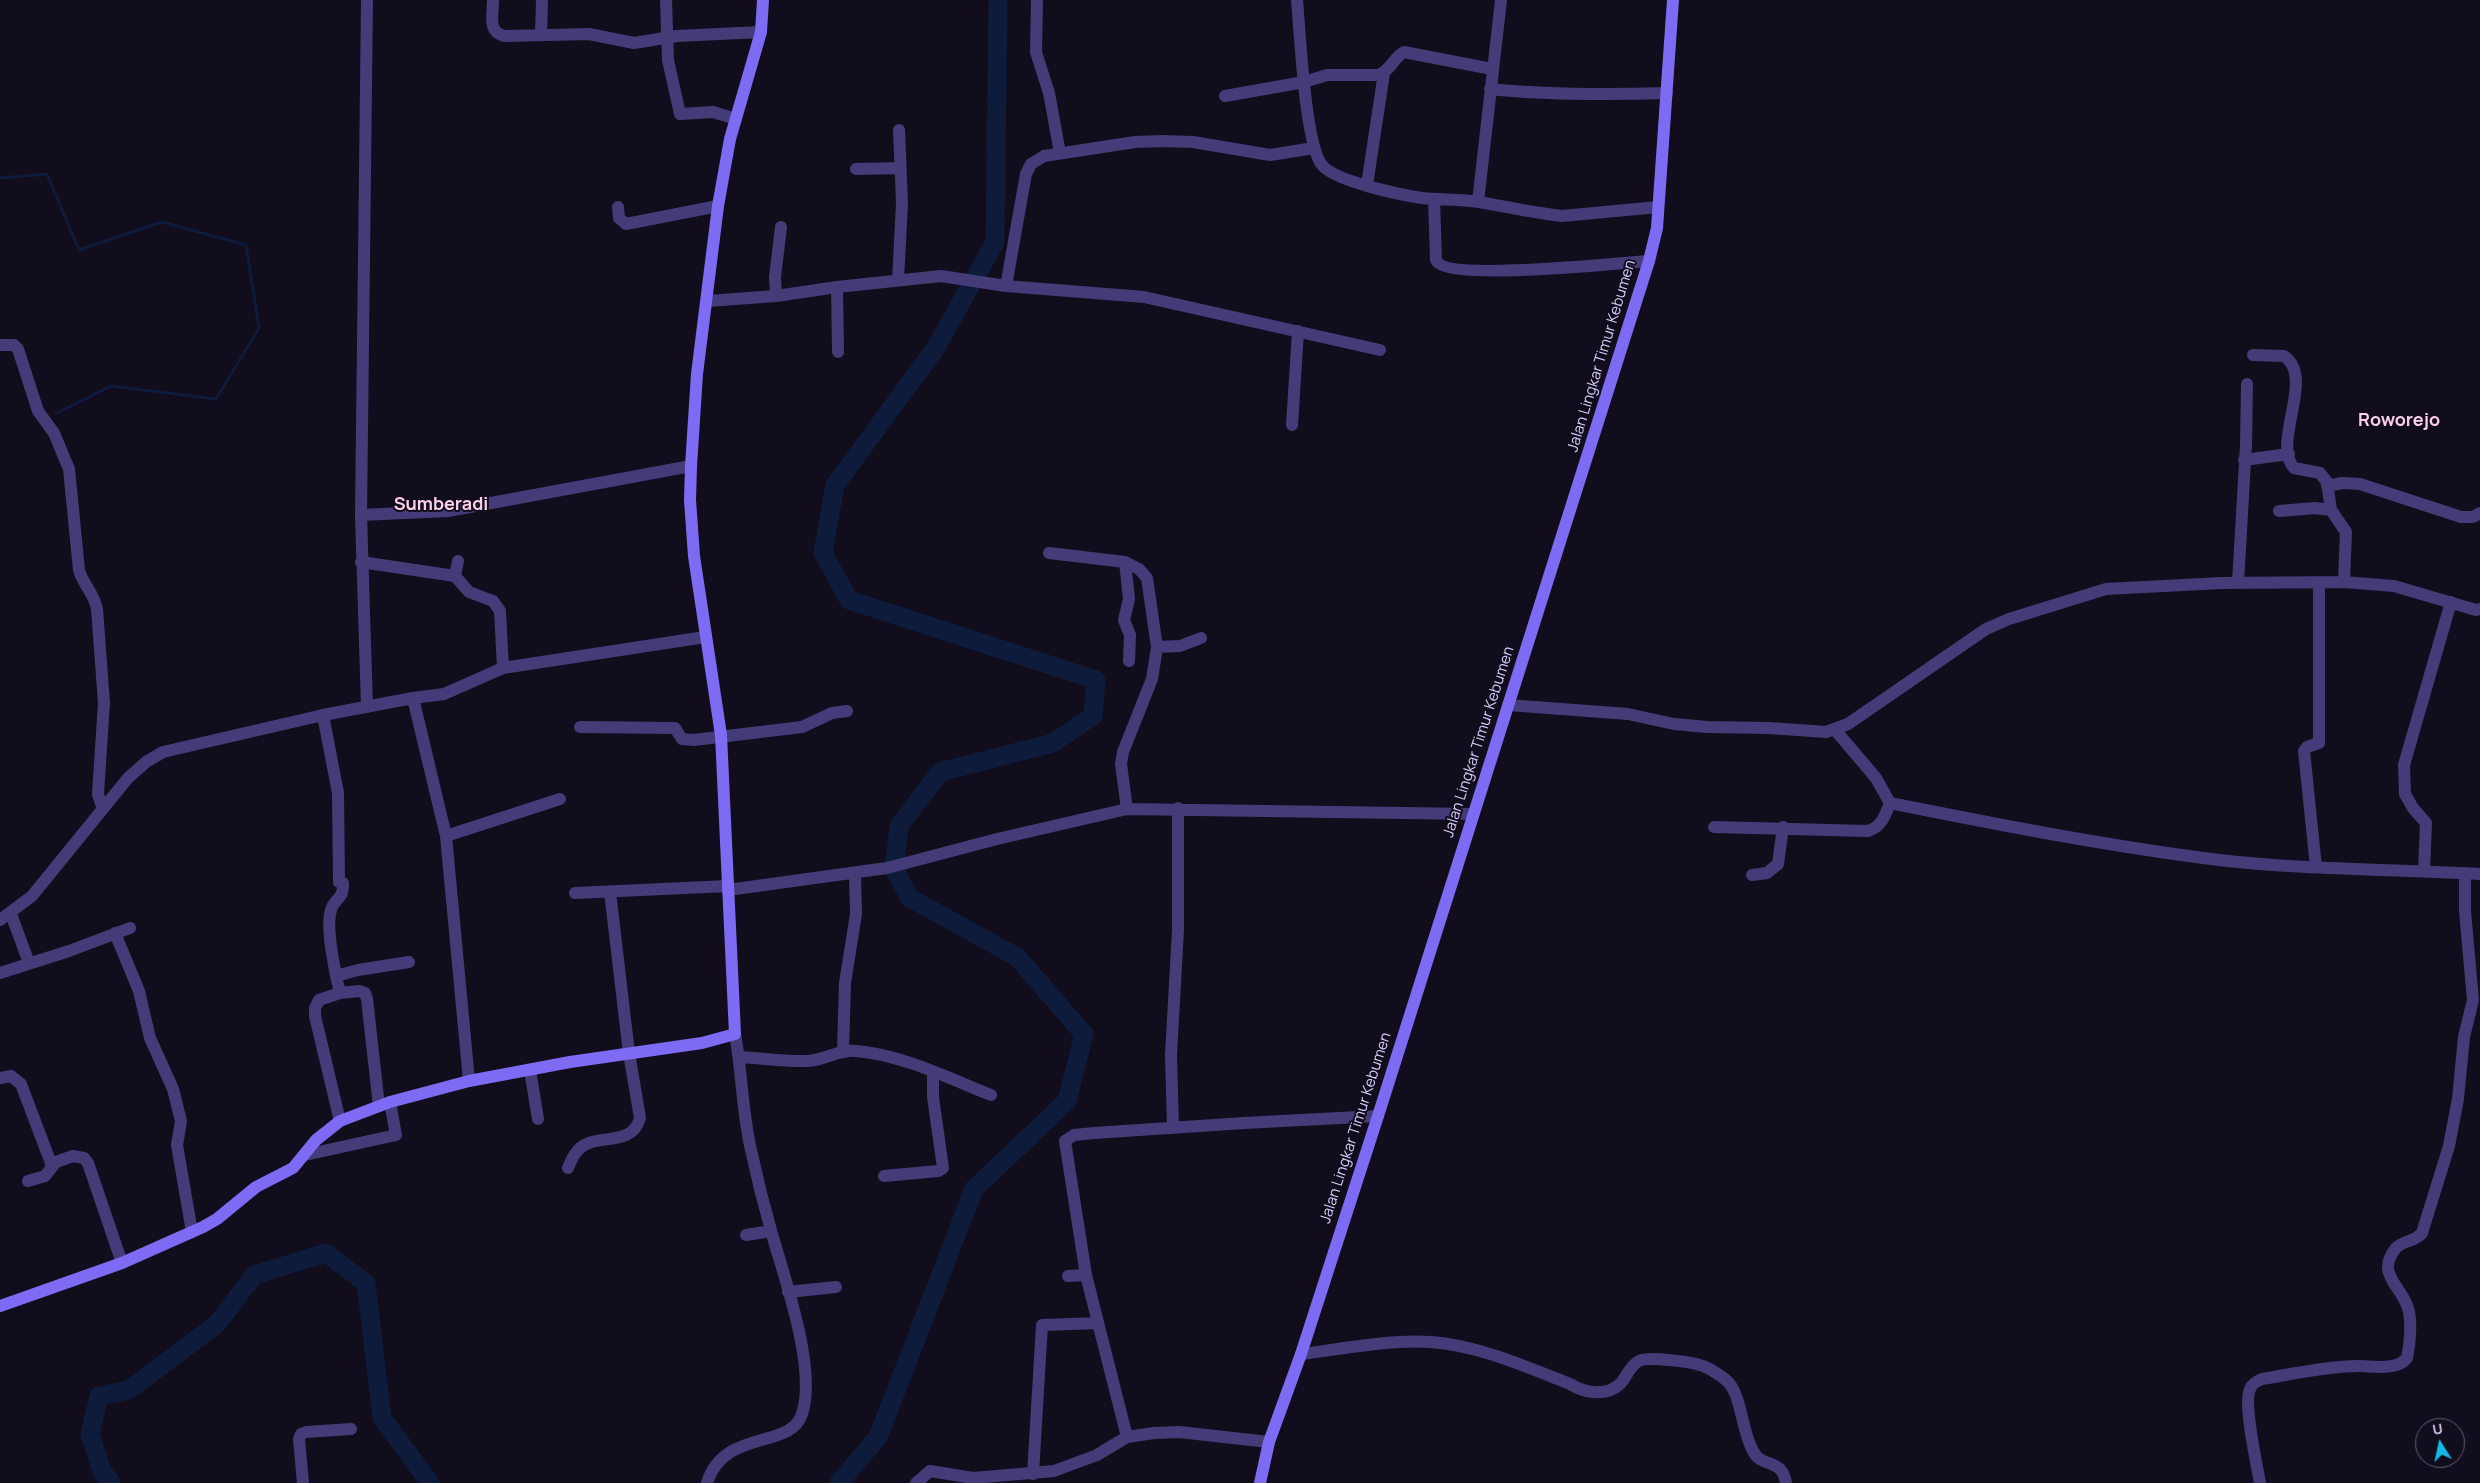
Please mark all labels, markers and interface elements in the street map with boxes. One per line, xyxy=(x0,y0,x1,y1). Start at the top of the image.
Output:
street label: Jalan Lingkar Timur Kebumen xyxy=(1564,258,1640,454)
district label: Roworejo xyxy=(2358,410,2440,432)
district label: Sumberadi xyxy=(394,494,488,516)
street label: Jalan Lingkar Timur Kebumen xyxy=(1440,644,1518,840)
street label: Jalan Lingkar Timur Kebumen xyxy=(1317,1030,1395,1226)
north arrow xyxy=(2415,1418,2465,1468)
text: U xyxy=(2431,1418,2444,1439)

